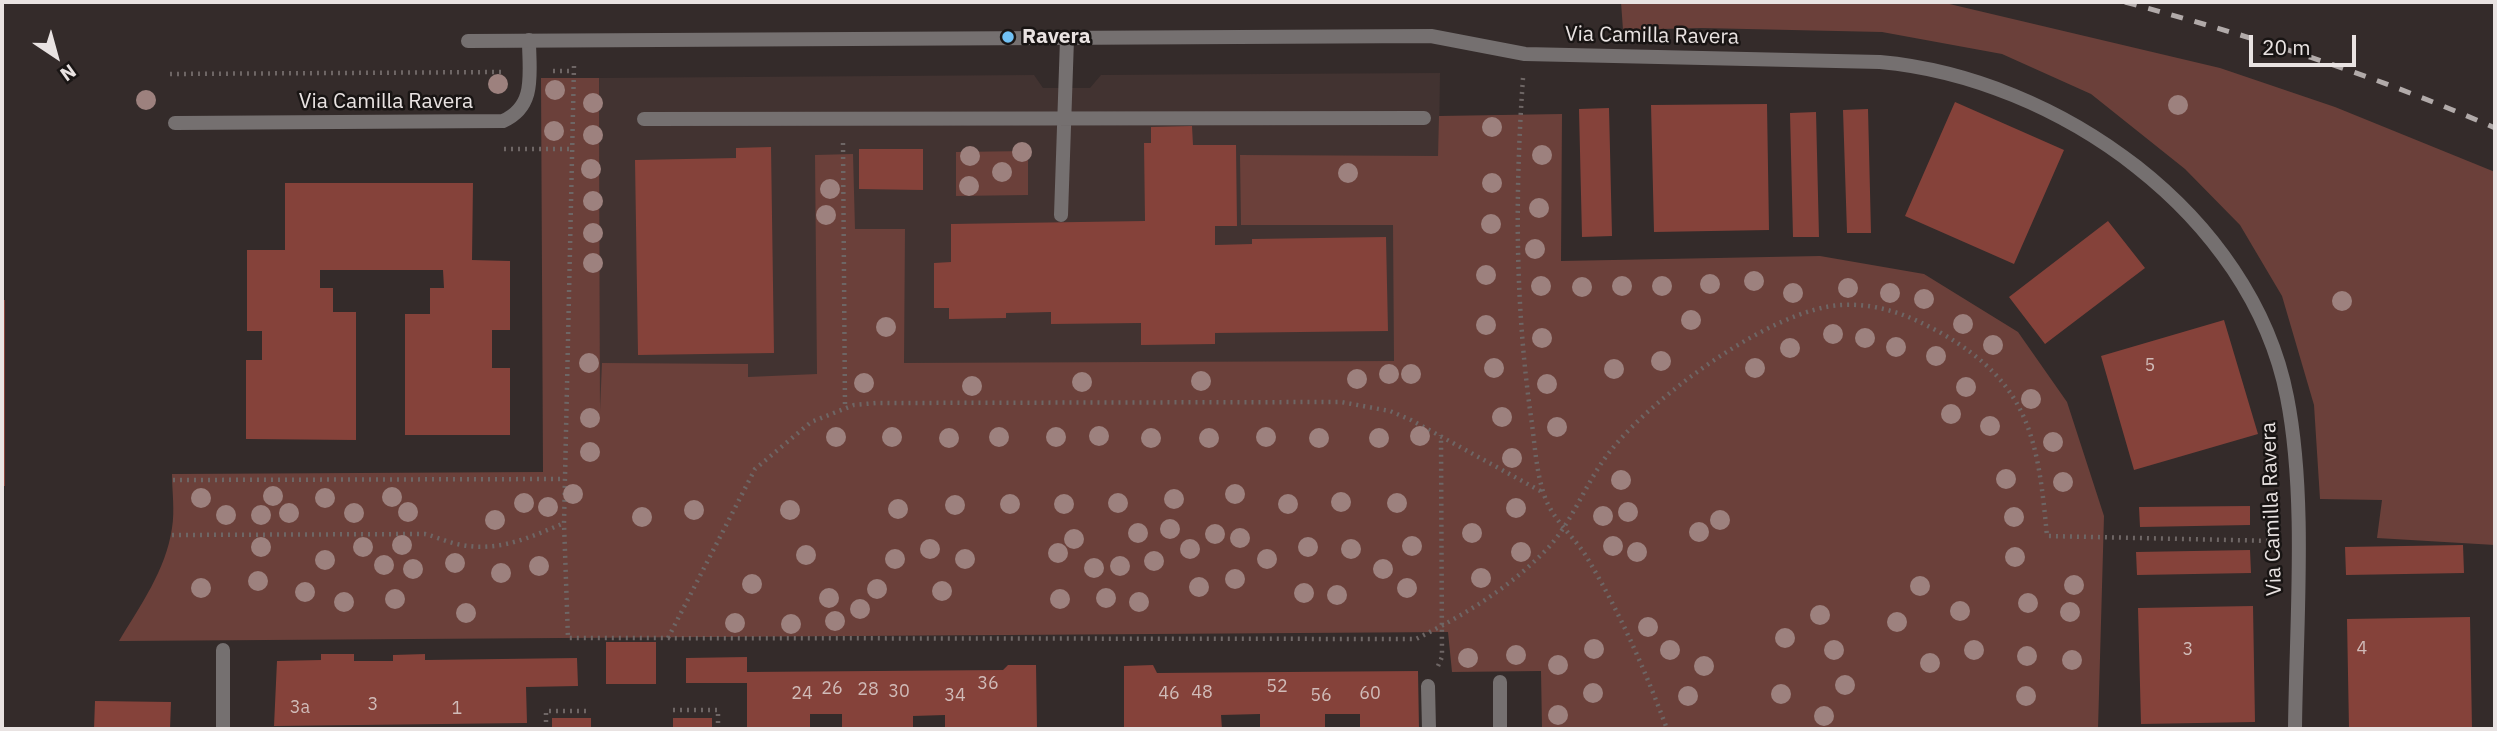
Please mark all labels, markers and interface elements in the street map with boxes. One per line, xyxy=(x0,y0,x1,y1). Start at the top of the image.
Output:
north arrow xyxy=(21,21,91,91)
scale bar xyxy=(2252,21,2359,65)
street label: Via Camilla Ravera xyxy=(1565,22,1739,50)
place label: Ravera xyxy=(1022,24,1091,50)
marker: Ravera xyxy=(1000,29,1016,45)
text: 20 m xyxy=(2262,33,2311,61)
text: N xyxy=(56,59,81,87)
street label: Via Camilla Ravera xyxy=(299,89,473,115)
house number: 5 xyxy=(2145,355,2155,377)
street label: Via Camilla Ravera xyxy=(2256,421,2288,597)
house number: 4 xyxy=(2357,638,2367,660)
house number: 3 xyxy=(2183,639,2193,661)
house number: 36 xyxy=(977,673,999,695)
house number: 52 xyxy=(1266,676,1288,698)
house number: 26 xyxy=(821,678,843,700)
house number: 28 xyxy=(857,679,879,701)
house number: 30 xyxy=(888,681,910,703)
house number: 48 xyxy=(1191,682,1213,704)
house number: 24 xyxy=(791,683,813,705)
house number: 46 xyxy=(1158,683,1180,705)
house number: 60 xyxy=(1359,683,1381,705)
house number: 34 xyxy=(944,685,966,707)
house number: 56 xyxy=(1310,685,1332,707)
house number: 3 xyxy=(368,694,378,716)
house number: 3a xyxy=(290,697,310,719)
house number: 1 xyxy=(452,698,462,720)

